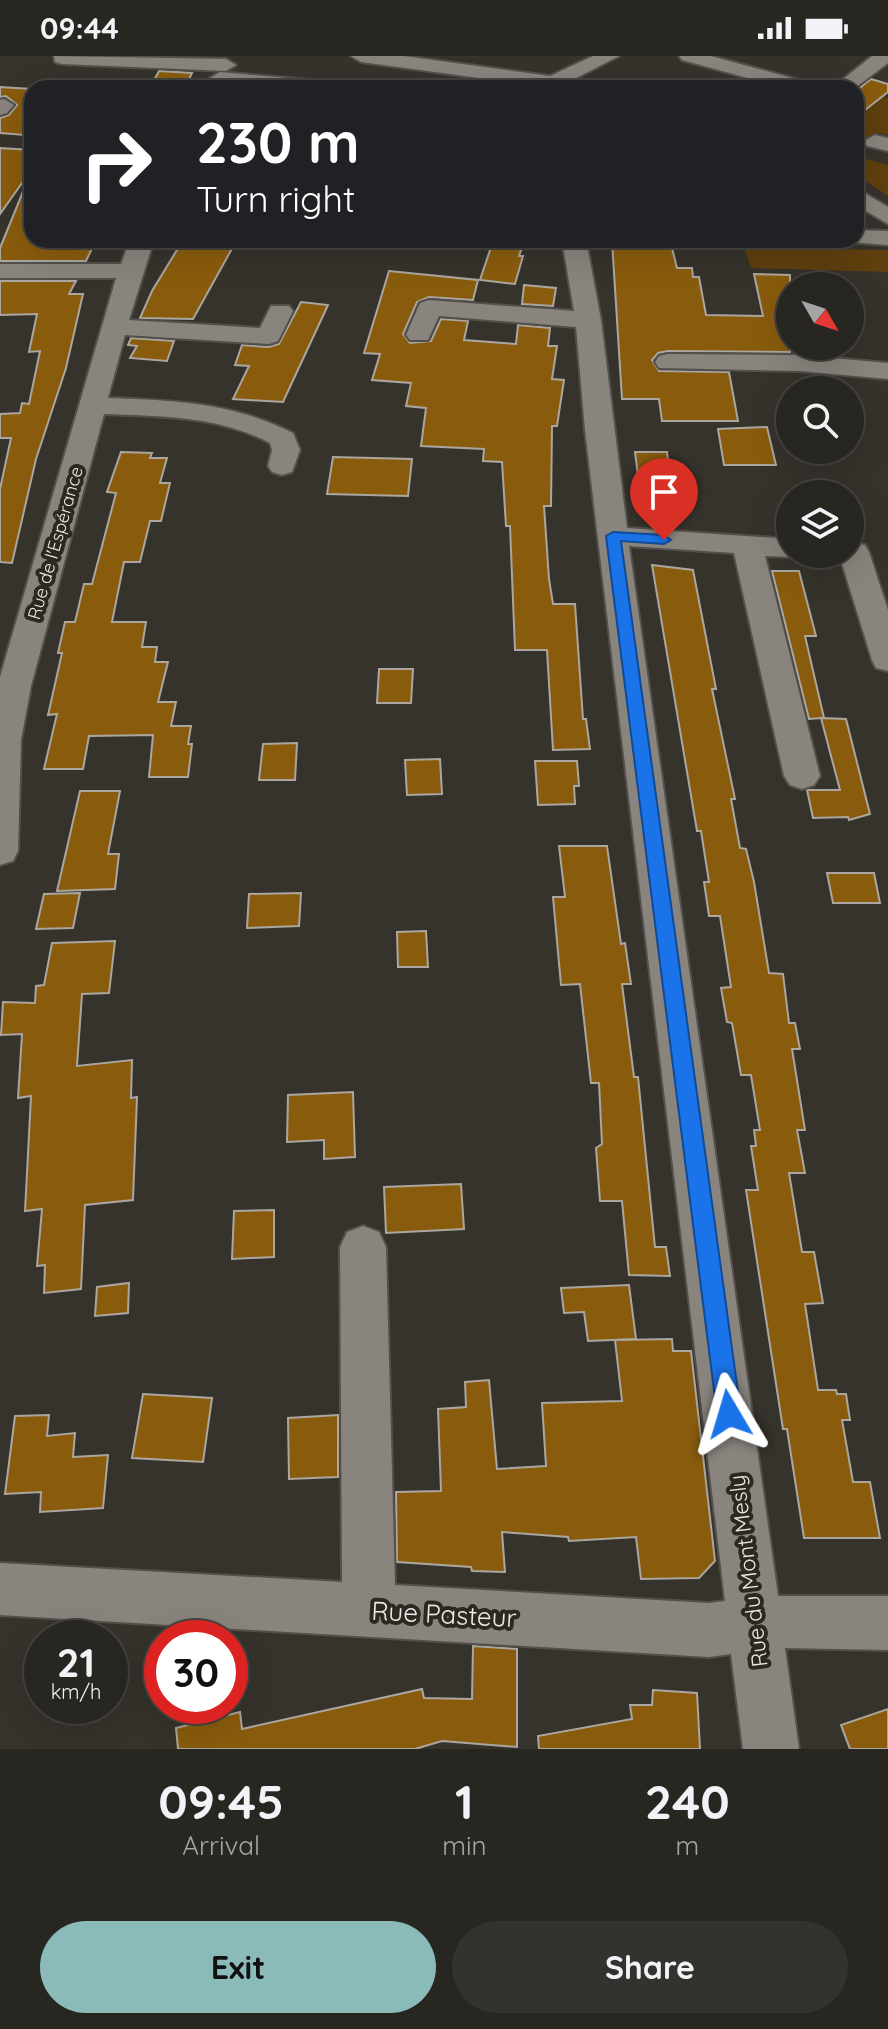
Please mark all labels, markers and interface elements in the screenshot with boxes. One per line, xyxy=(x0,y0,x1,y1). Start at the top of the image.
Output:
text: 09:44 xyxy=(40,9,119,47)
text: 230 m xyxy=(196,107,360,177)
icon: right xyxy=(64,112,168,216)
text: Turn right xyxy=(196,176,355,221)
north arrow xyxy=(776,272,864,360)
map controls xyxy=(776,272,864,568)
button: search xyxy=(776,376,864,464)
pin xyxy=(630,458,698,540)
street label: Rue de l'Espérance xyxy=(22,464,88,622)
icon: arrive xyxy=(642,470,686,514)
button: layers xyxy=(776,480,864,568)
position arrow xyxy=(687,1372,771,1456)
street label: Rue du Mont Mesly xyxy=(722,1473,774,1669)
street label: Rue Pasteur xyxy=(371,1594,517,1634)
speed limit sign: 30 xyxy=(144,1620,248,1724)
text: 21 xyxy=(57,1637,95,1687)
text: km/h xyxy=(51,1679,101,1704)
text: 09:45 xyxy=(158,1771,284,1831)
text: 1 xyxy=(455,1771,474,1831)
text: 240 xyxy=(645,1771,730,1831)
text: Arrival xyxy=(182,1829,260,1862)
text: min xyxy=(442,1829,487,1862)
text: m xyxy=(675,1829,699,1862)
button: Exit xyxy=(40,1921,436,2013)
button: Share xyxy=(452,1921,848,2013)

